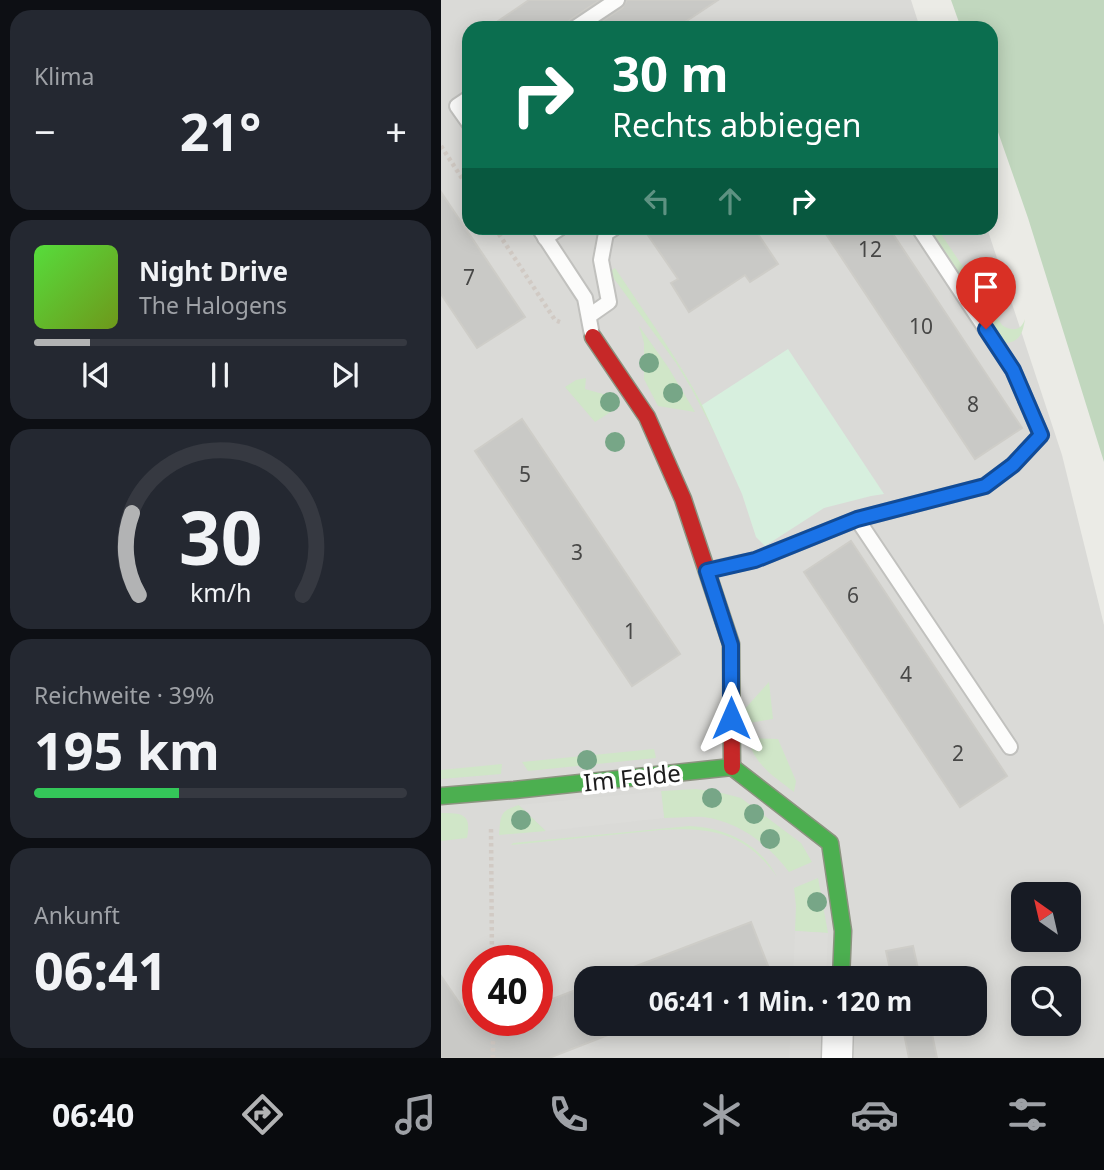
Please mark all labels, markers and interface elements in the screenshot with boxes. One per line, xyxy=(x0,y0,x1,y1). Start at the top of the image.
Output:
text: 30 m xyxy=(612,40,729,106)
icon: right xyxy=(497,49,588,140)
text: Klima xyxy=(34,60,95,92)
text: 21° xyxy=(180,95,261,166)
text: Rechts abbiegen xyxy=(612,103,861,146)
text: − xyxy=(34,105,56,157)
text: + xyxy=(385,105,407,157)
icon: left xyxy=(638,182,676,220)
icon: ahead xyxy=(711,182,749,220)
icon: right xyxy=(784,182,822,220)
house number: 12 xyxy=(858,235,882,263)
text: Night Drive xyxy=(139,253,288,289)
pin xyxy=(956,257,1016,329)
house number: 7 xyxy=(463,263,475,291)
icon: arrive xyxy=(967,268,1005,306)
text: The Halogens xyxy=(139,289,287,321)
house number: 10 xyxy=(909,312,933,340)
icon: previous xyxy=(77,356,115,394)
icon: pause xyxy=(201,356,239,394)
icon: next xyxy=(326,356,364,394)
house number: 8 xyxy=(967,390,979,418)
house number: 5 xyxy=(519,460,531,488)
text: 30 xyxy=(179,487,262,586)
house number: 3 xyxy=(571,538,583,566)
text: km/h xyxy=(190,575,251,609)
house number: 6 xyxy=(847,581,859,609)
house number: 1 xyxy=(624,617,636,645)
house number: 4 xyxy=(900,660,912,688)
text: Reichweite · 39% xyxy=(34,679,214,711)
position arrow xyxy=(694,681,768,755)
text: 195 km xyxy=(34,714,220,785)
house number: 2 xyxy=(952,739,964,767)
street label: Im Felde xyxy=(582,756,682,798)
north arrow xyxy=(1011,882,1081,952)
map controls xyxy=(1011,882,1081,1036)
text: Ankunft xyxy=(34,899,120,931)
text: 06:41 xyxy=(34,934,168,1005)
speed limit sign: 40 xyxy=(462,945,553,1036)
button: search xyxy=(1011,966,1081,1036)
text: 06:41 · 1 Min. · 120 m xyxy=(649,983,912,1019)
icon: directions xyxy=(238,1090,287,1139)
icon: music xyxy=(391,1090,440,1139)
icon: phone xyxy=(544,1090,593,1139)
icon: climate xyxy=(697,1090,746,1139)
icon: car xyxy=(850,1090,899,1139)
icon: filters xyxy=(1003,1090,1052,1139)
text: 06:40 xyxy=(52,1093,134,1136)

